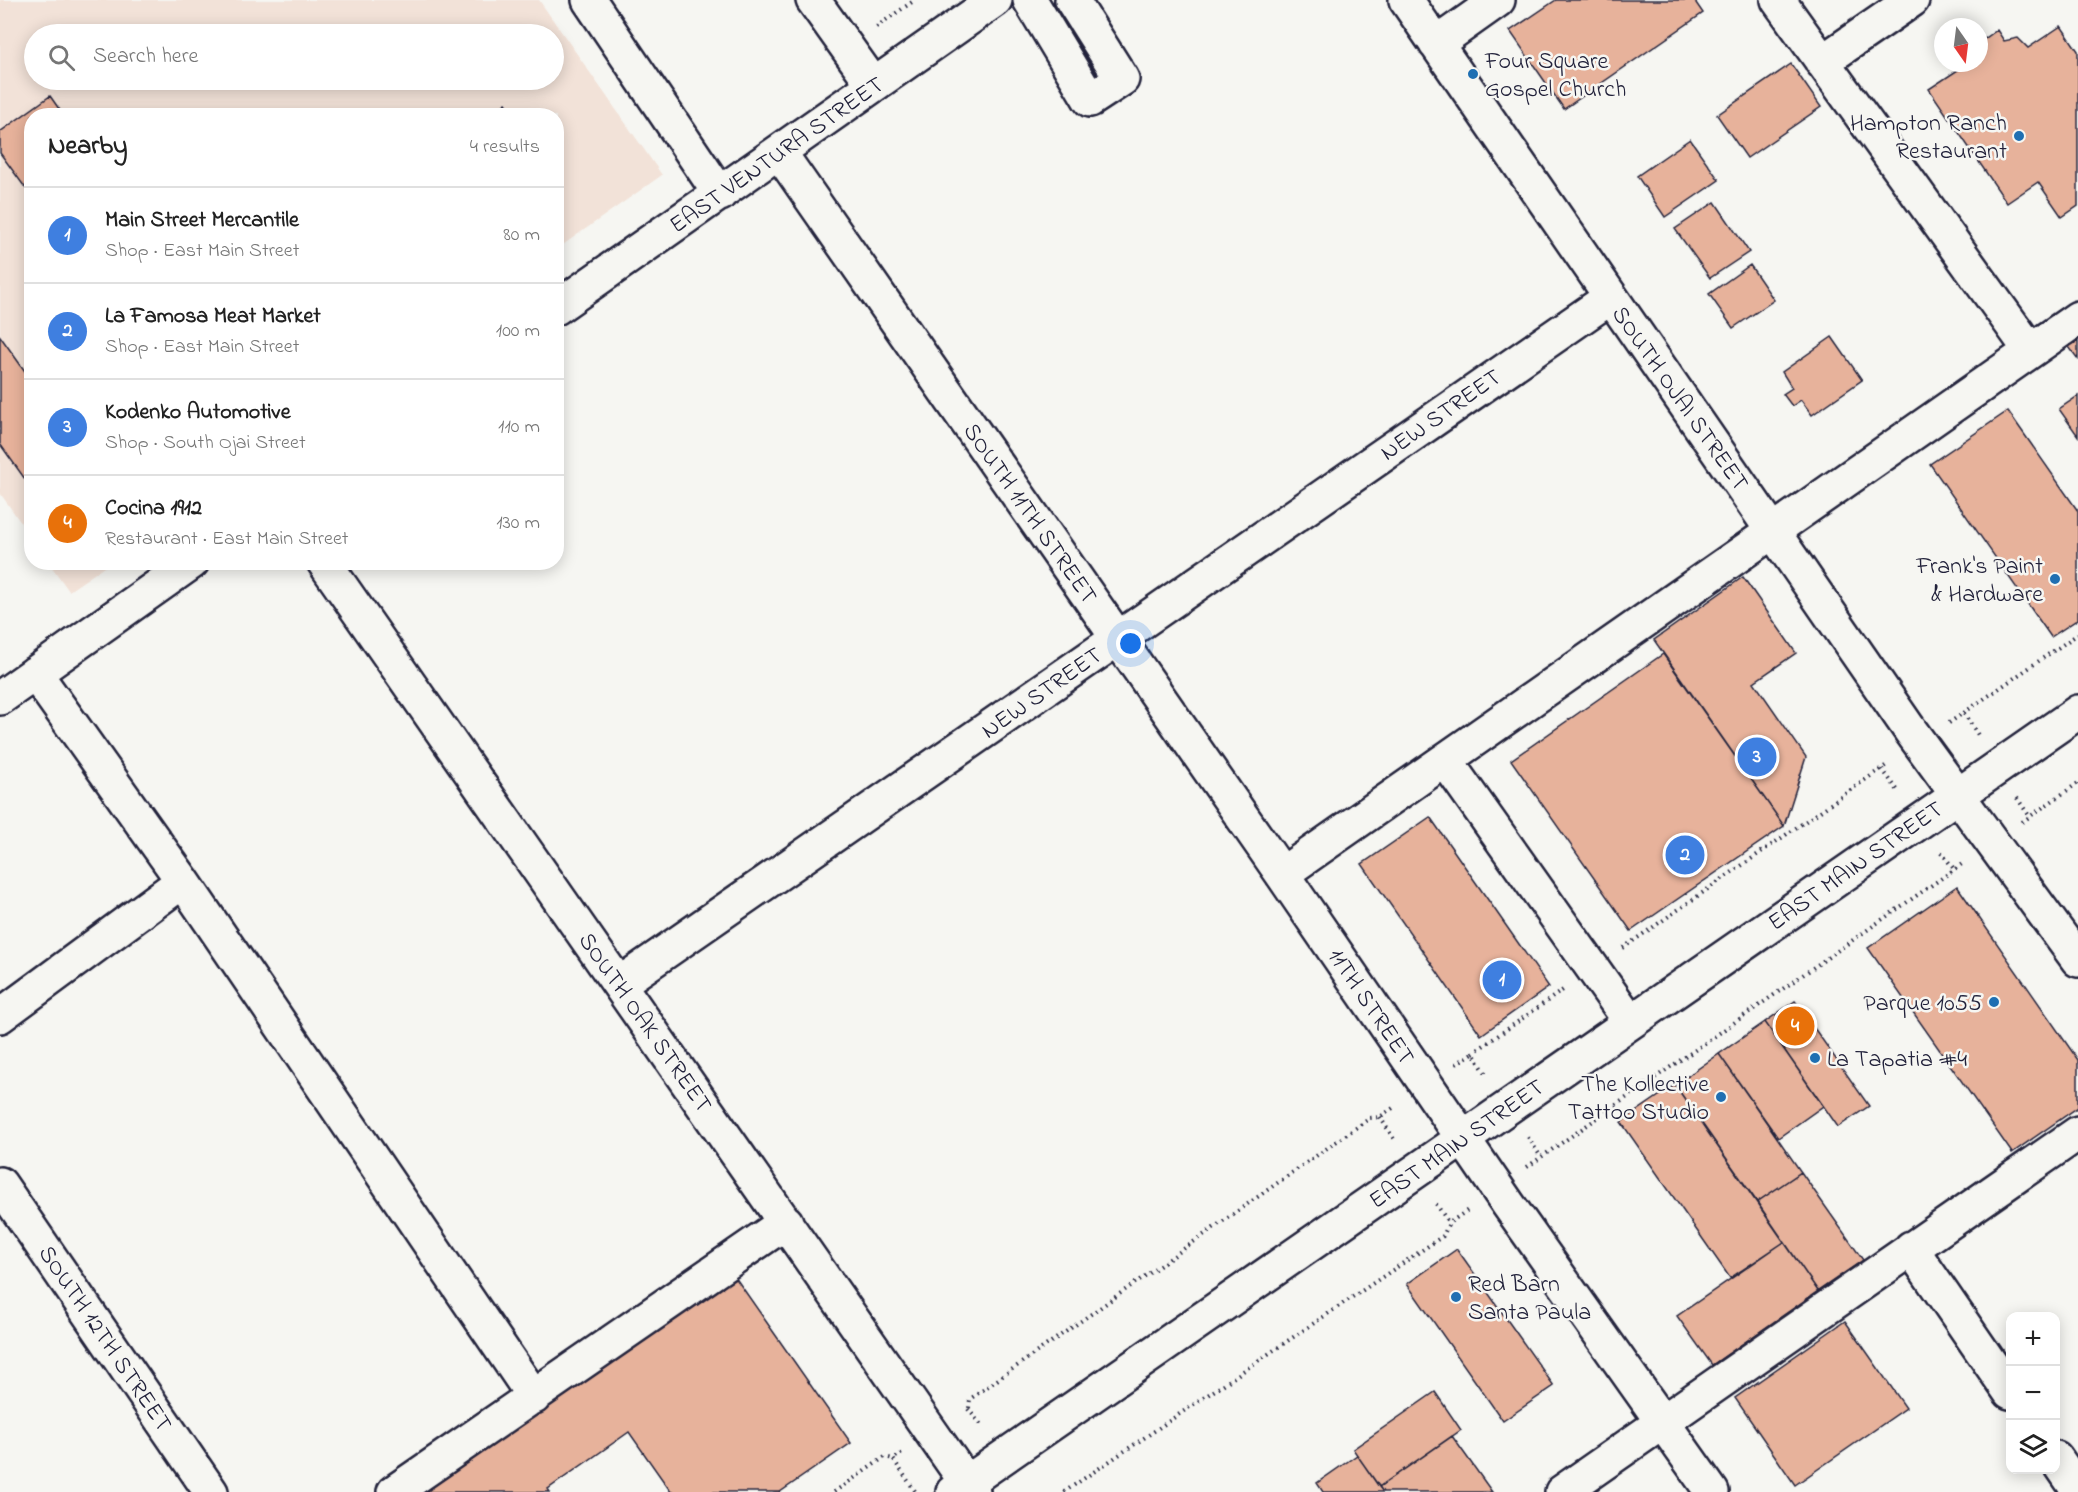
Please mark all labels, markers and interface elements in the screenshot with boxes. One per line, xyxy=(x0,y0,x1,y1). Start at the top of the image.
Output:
north arrow xyxy=(1934,18,1988,72)
search box xyxy=(24,24,564,90)
icon: search xyxy=(45,41,78,74)
text: Search here xyxy=(93,41,198,73)
place label: Four Square Gospel Church xyxy=(1484,45,1626,108)
marker: Four Square Gospel Church xyxy=(1466,67,1480,81)
street label: EAST VENTURA STREET xyxy=(663,69,892,243)
place label: Hampton Ranch Restaurant xyxy=(1850,107,2007,170)
text: Nearby xyxy=(48,128,127,166)
marker: Hampton Ranch Restaurant xyxy=(2012,129,2026,143)
text: 4 results xyxy=(470,133,540,162)
text: Main Street Mercantile xyxy=(105,205,299,237)
text: 1 xyxy=(64,221,71,250)
text: 80 m xyxy=(503,221,540,250)
text: Shop · East Main Street xyxy=(105,237,300,266)
street label: SOUTH OJAI STREET xyxy=(1602,300,1756,499)
text: La Famosa Meat Market xyxy=(105,301,321,333)
text: 2 xyxy=(63,317,72,346)
text: 100 m xyxy=(496,317,540,346)
text: Shop · East Main Street xyxy=(105,333,300,362)
street label: NEW STREET xyxy=(1374,361,1509,471)
text: Kodenko Automotive xyxy=(105,397,291,429)
text: 3 xyxy=(63,413,72,442)
text: 110 m xyxy=(498,413,540,442)
street label: SOUTH 11TH STREET xyxy=(953,417,1105,612)
text: Shop · South Ojai Street xyxy=(105,429,306,458)
text: Cocina 1912 xyxy=(105,493,202,525)
text: 4 xyxy=(63,509,72,538)
text: 130 m xyxy=(496,509,540,538)
text: Restaurant · East Main Street xyxy=(105,525,349,554)
place label: Frank's Paint & Hardware xyxy=(1915,550,2043,613)
marker: Frank's Paint & Hardware xyxy=(2048,572,2062,586)
your location xyxy=(1116,629,1145,658)
street label: NEW STREET xyxy=(975,639,1110,749)
pin: 3 xyxy=(1738,734,1776,780)
street label: EAST MAIN STREET xyxy=(1762,793,1951,941)
pin: 2 xyxy=(1666,832,1704,878)
street label: SOUTH OAK STREET xyxy=(568,926,720,1121)
street label: 11TH STREET xyxy=(1318,942,1422,1073)
pin: 1 xyxy=(1482,958,1522,1002)
place label: Parque 1055 xyxy=(1863,987,1982,1022)
marker: Parque 1055 xyxy=(1987,995,2001,1009)
pin: 4 xyxy=(1776,1004,1814,1048)
place label: La Tapatia #4 xyxy=(1827,1043,1967,1078)
marker: La Tapatia #4 xyxy=(1808,1051,1822,1065)
place label: The Kollective Tattoo Studio xyxy=(1568,1068,1709,1131)
street label: EAST MAIN STREET xyxy=(1363,1071,1552,1219)
marker: The Kollective Tattoo Studio xyxy=(1714,1090,1728,1104)
street label: SOUTH 12TH STREET xyxy=(28,1239,180,1440)
place label: Red Barn Santa Paula xyxy=(1468,1268,1591,1331)
marker: Red Barn Santa Paula xyxy=(1449,1290,1463,1304)
map controls xyxy=(2006,1312,2060,1474)
button: + xyxy=(2006,1312,2060,1366)
button: − xyxy=(2006,1366,2060,1420)
button: layers xyxy=(2006,1420,2060,1474)

